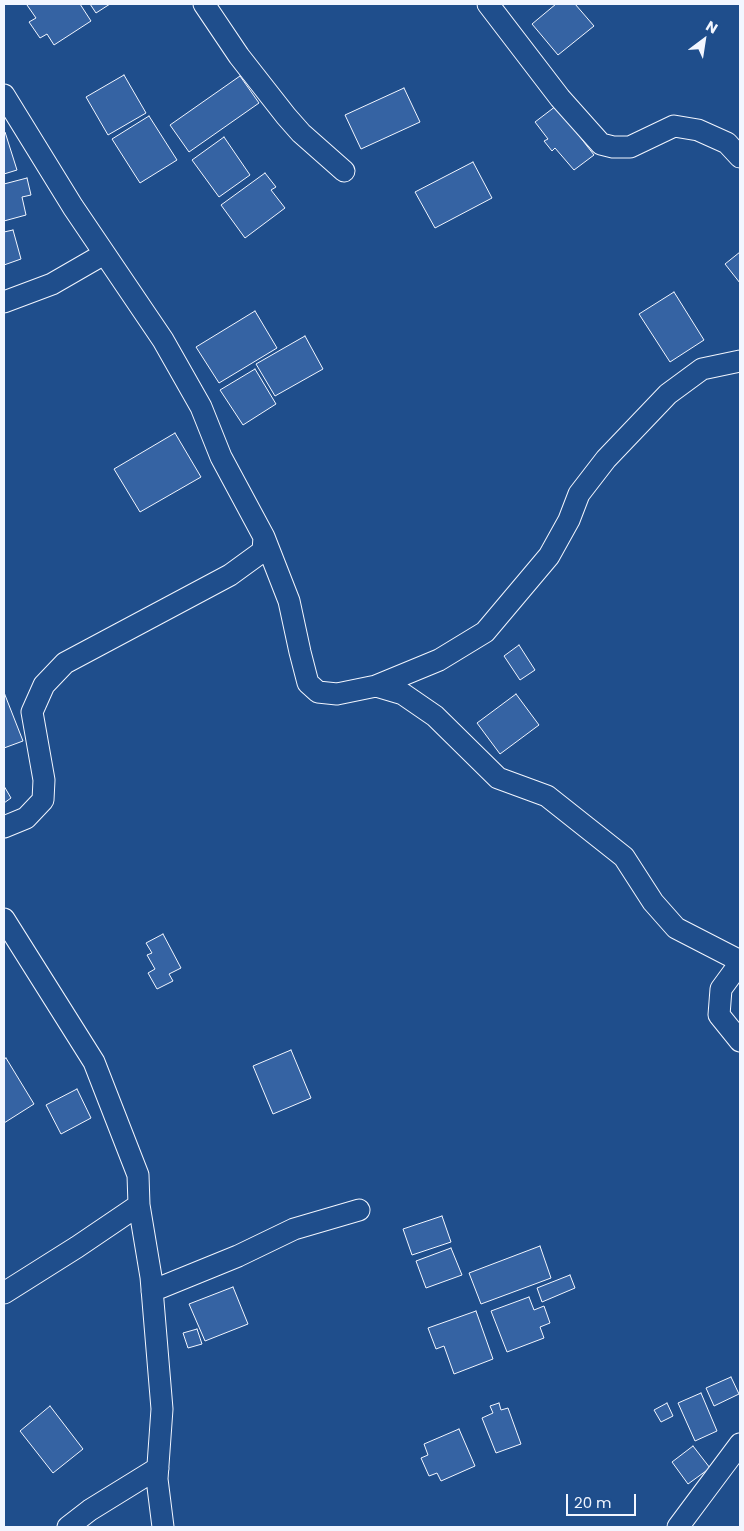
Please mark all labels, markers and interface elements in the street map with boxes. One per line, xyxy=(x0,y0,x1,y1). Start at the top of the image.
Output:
north arrow xyxy=(679,15,729,65)
text: N xyxy=(702,16,721,38)
scale bar xyxy=(569,1484,639,1516)
text: 20 m xyxy=(574,1492,612,1513)

